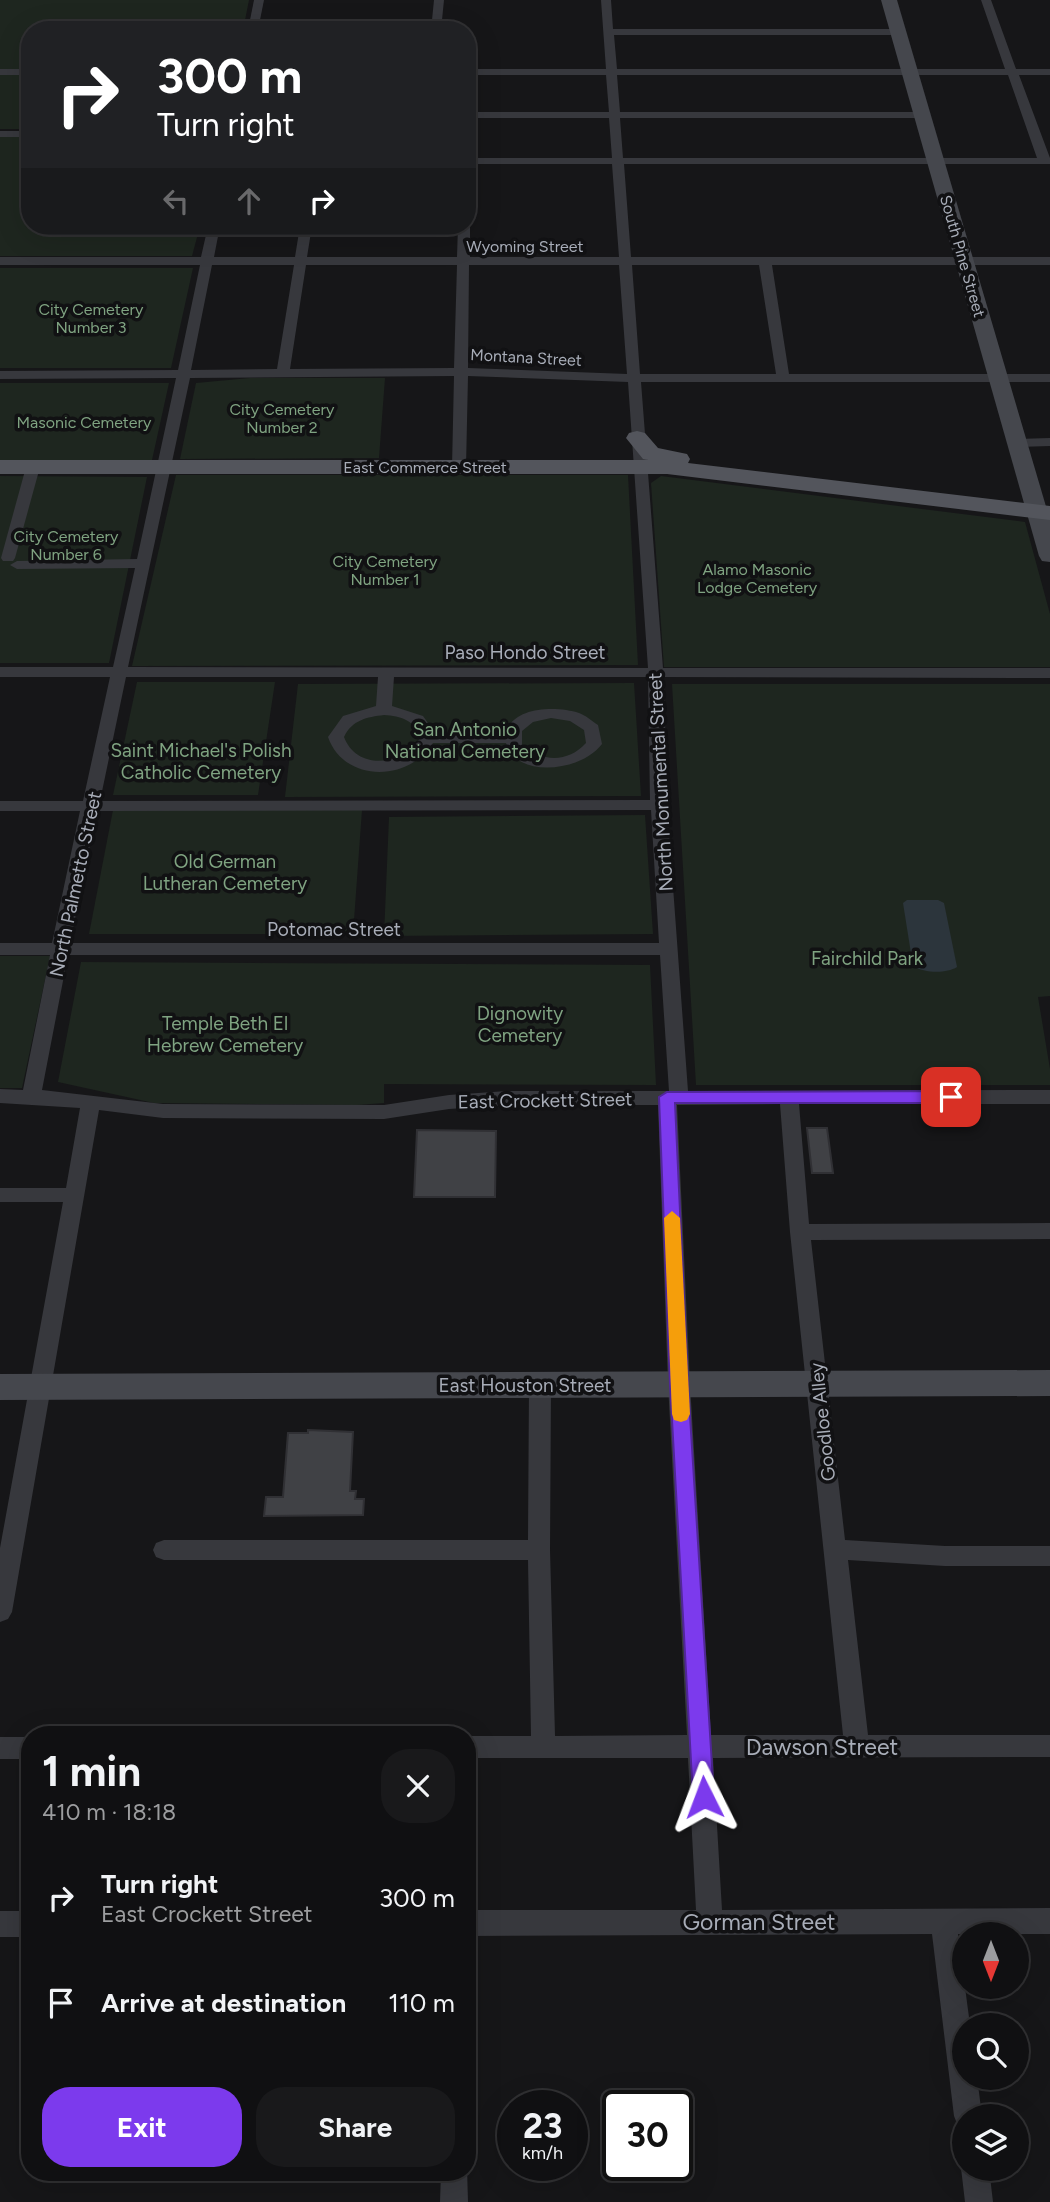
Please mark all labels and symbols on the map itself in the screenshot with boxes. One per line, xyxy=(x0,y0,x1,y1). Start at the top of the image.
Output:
street label: South Pine Street xyxy=(936,193,989,319)
street label: Wyoming Street xyxy=(466,237,584,256)
park label: City Cemetery Number 3 xyxy=(39,300,144,337)
street label: Montana Street xyxy=(470,345,582,370)
park label: City Cemetery Number 2 xyxy=(230,400,335,437)
park label: Masonic Cemetery xyxy=(17,413,152,432)
street label: East Commerce Street xyxy=(343,458,507,477)
park label: City Cemetery Number 6 xyxy=(14,527,119,564)
park label: City Cemetery Number 1 xyxy=(333,552,438,589)
park label: Alamo Masonic Lodge Cemetery xyxy=(697,560,818,597)
street label: Paso Hondo Street xyxy=(444,641,606,664)
street label: North Monumental Street xyxy=(643,672,678,892)
park label: San Antonio National Cemetery xyxy=(385,718,545,763)
park label: Saint Michael's Polish Catholic Cemetery xyxy=(110,739,292,784)
street label: North Palmetto Street xyxy=(45,789,106,979)
park label: Old German Lutheran Cemetery xyxy=(143,850,307,895)
street label: Potomac Street xyxy=(267,918,401,941)
park label: Fairchild Park xyxy=(811,947,924,970)
park label: Dignowity Cemetery xyxy=(477,1002,563,1047)
park label: Temple Beth El Hebrew Cemetery xyxy=(147,1012,303,1057)
pin xyxy=(921,1067,981,1127)
street label: East Crockett Street xyxy=(457,1087,633,1114)
street label: Goodloe Alley xyxy=(805,1361,840,1482)
street label: East Houston Street xyxy=(438,1374,612,1397)
street label: Dawson Street xyxy=(746,1733,898,1761)
position arrow xyxy=(667,1760,741,1834)
street label: Gorman Street xyxy=(683,1908,835,1936)
north arrow xyxy=(952,1922,1029,1998)
speed limit sign: 30 xyxy=(602,2090,693,2181)

